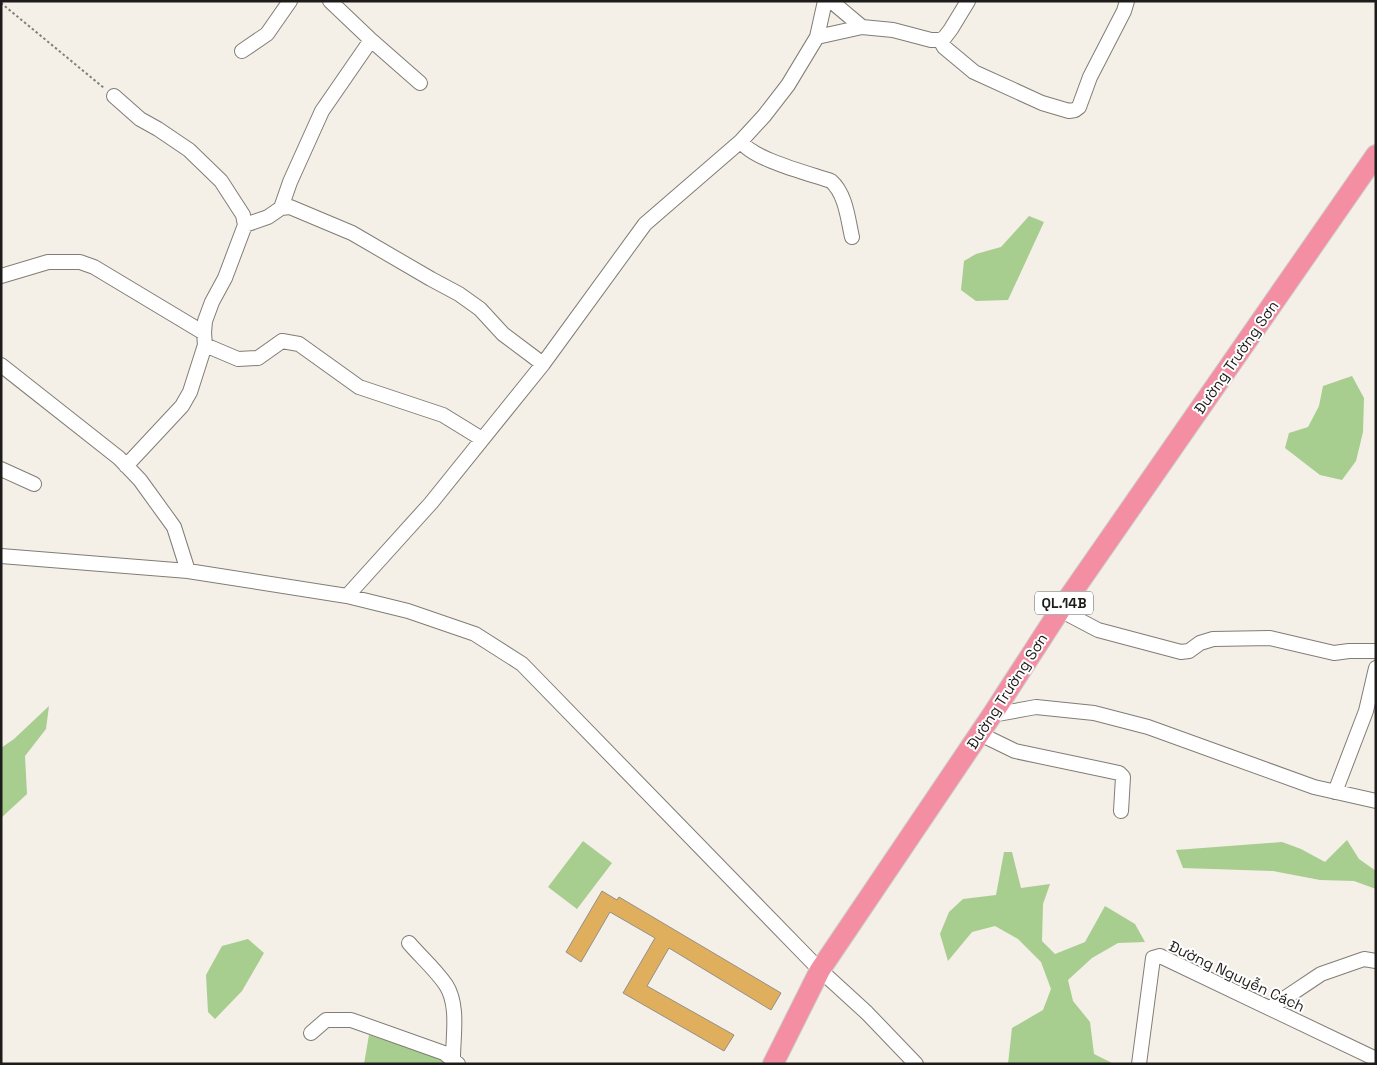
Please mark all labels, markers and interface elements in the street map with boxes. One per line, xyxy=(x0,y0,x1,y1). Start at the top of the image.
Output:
street label: Đường Trường Sơn xyxy=(1190,297,1282,417)
road number: QL.14B xyxy=(1035,592,1093,614)
street label: Đường Trường Sơn xyxy=(963,630,1051,752)
street label: Đường Nguyễn Cách xyxy=(1166,936,1308,1016)

